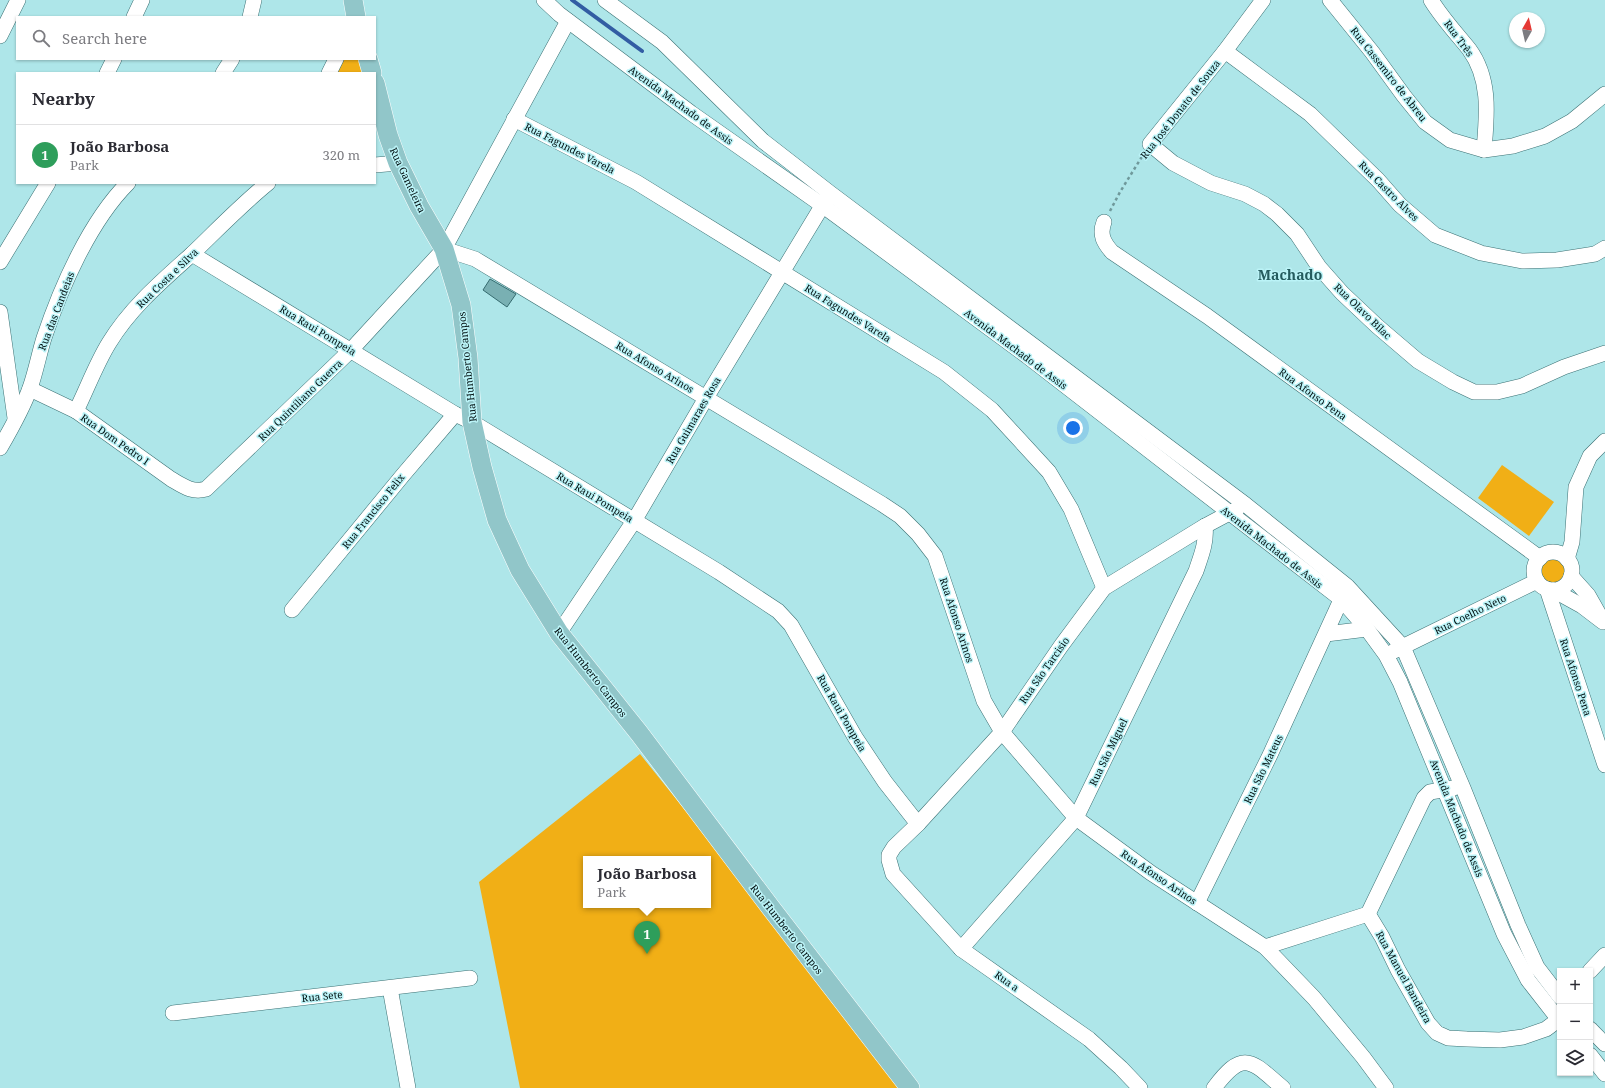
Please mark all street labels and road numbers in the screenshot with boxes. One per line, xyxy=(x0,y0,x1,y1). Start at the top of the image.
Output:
street label: Rua Três xyxy=(1441,17,1477,59)
street label: Rua Cassemiro de Abreu xyxy=(1348,24,1431,125)
street label: Rua José Donato de Souza xyxy=(1137,56,1223,162)
street label: Avenida Machado de Assis xyxy=(626,62,736,148)
street label: Rua Fagundes Varela xyxy=(522,119,618,177)
street label: Rua Gameleira xyxy=(387,145,429,215)
street label: Rua Castro Alves xyxy=(1356,158,1423,225)
street label: Rua Costa e Silva xyxy=(133,245,201,311)
street label: Rua das Candeias xyxy=(35,269,78,352)
street label: Rua Olavo Bilac xyxy=(1331,280,1395,342)
street label: Rua Fagundes Varela xyxy=(802,281,894,346)
street label: Rua Raui Pompeia xyxy=(277,302,359,359)
street label: Avenida Machado de Assis xyxy=(962,306,1071,393)
street label: Rua Humberto Campos xyxy=(454,311,480,423)
street label: Rua Afonso Arinos xyxy=(613,338,697,396)
street label: Rua Quintiliano Guerra xyxy=(255,356,345,444)
street label: Rua Afonso Pena xyxy=(1276,365,1350,424)
street label: Rua Guimaraes Rosa xyxy=(662,374,724,466)
street label: Rua Dom Pedro I xyxy=(78,410,152,468)
street label: Rua Raui Pompeia xyxy=(554,469,636,526)
street label: Rua Francisco Felix xyxy=(338,470,408,551)
street label: Avenida Machado de Assis xyxy=(1218,503,1326,592)
street label: Rua Afonso Arinos xyxy=(937,576,978,665)
street label: Rua Coelho Neto xyxy=(1432,590,1509,637)
street label: Rua Humberto Campos xyxy=(551,624,631,720)
street label: Rua São Tarcisio xyxy=(1016,634,1072,706)
street label: Rua Afonso Pena xyxy=(1557,637,1595,718)
street label: Rua Raui Pompeia xyxy=(814,672,870,755)
street label: Rua São Miguel xyxy=(1086,716,1130,788)
street label: Rua São Mateus xyxy=(1240,732,1286,806)
street label: Avenida Machado de Assis xyxy=(1427,757,1487,879)
street label: Rua Afonso Arinos xyxy=(1118,846,1200,908)
street label: Rua Humberto Campos xyxy=(747,881,827,977)
street label: Rua Manuel Bandeira xyxy=(1373,928,1435,1026)
street label: Rua a xyxy=(992,968,1022,995)
street label: Rua Sete xyxy=(301,987,343,1005)

